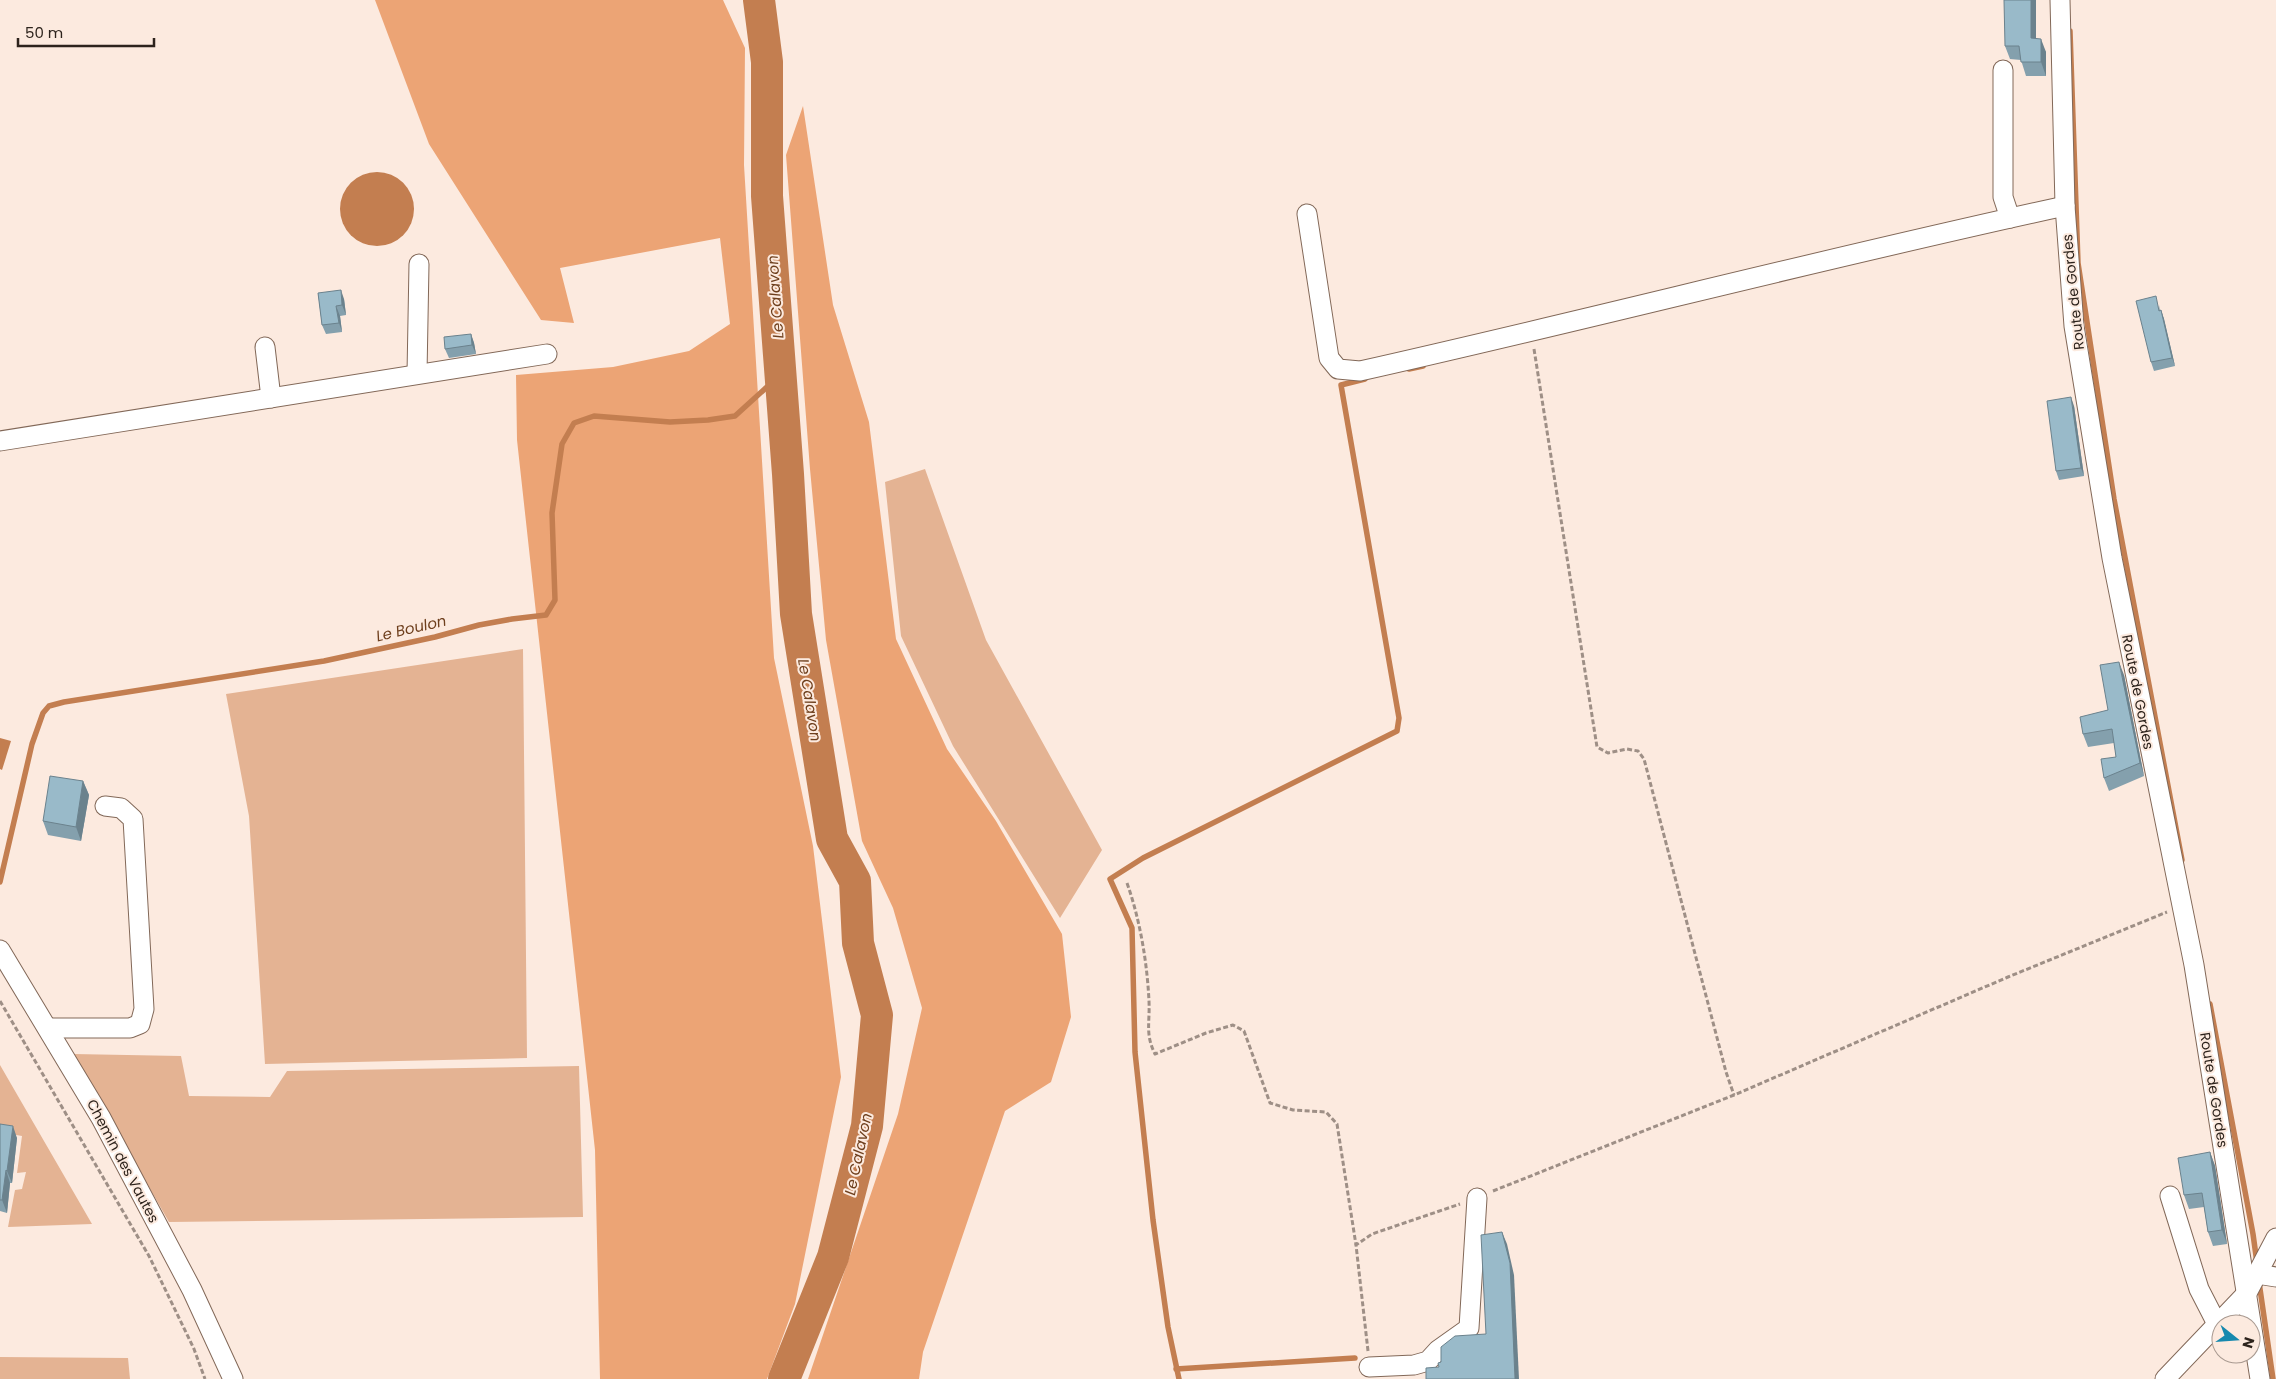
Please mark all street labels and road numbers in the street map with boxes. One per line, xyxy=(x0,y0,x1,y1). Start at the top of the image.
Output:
street label: Route de Gordes xyxy=(2057,233,2089,351)
street label: Route de Gordes xyxy=(2117,633,2159,751)
street label: Route de Gordes xyxy=(2195,1031,2233,1149)
street label: Chemin des Vautes xyxy=(82,1096,164,1226)

